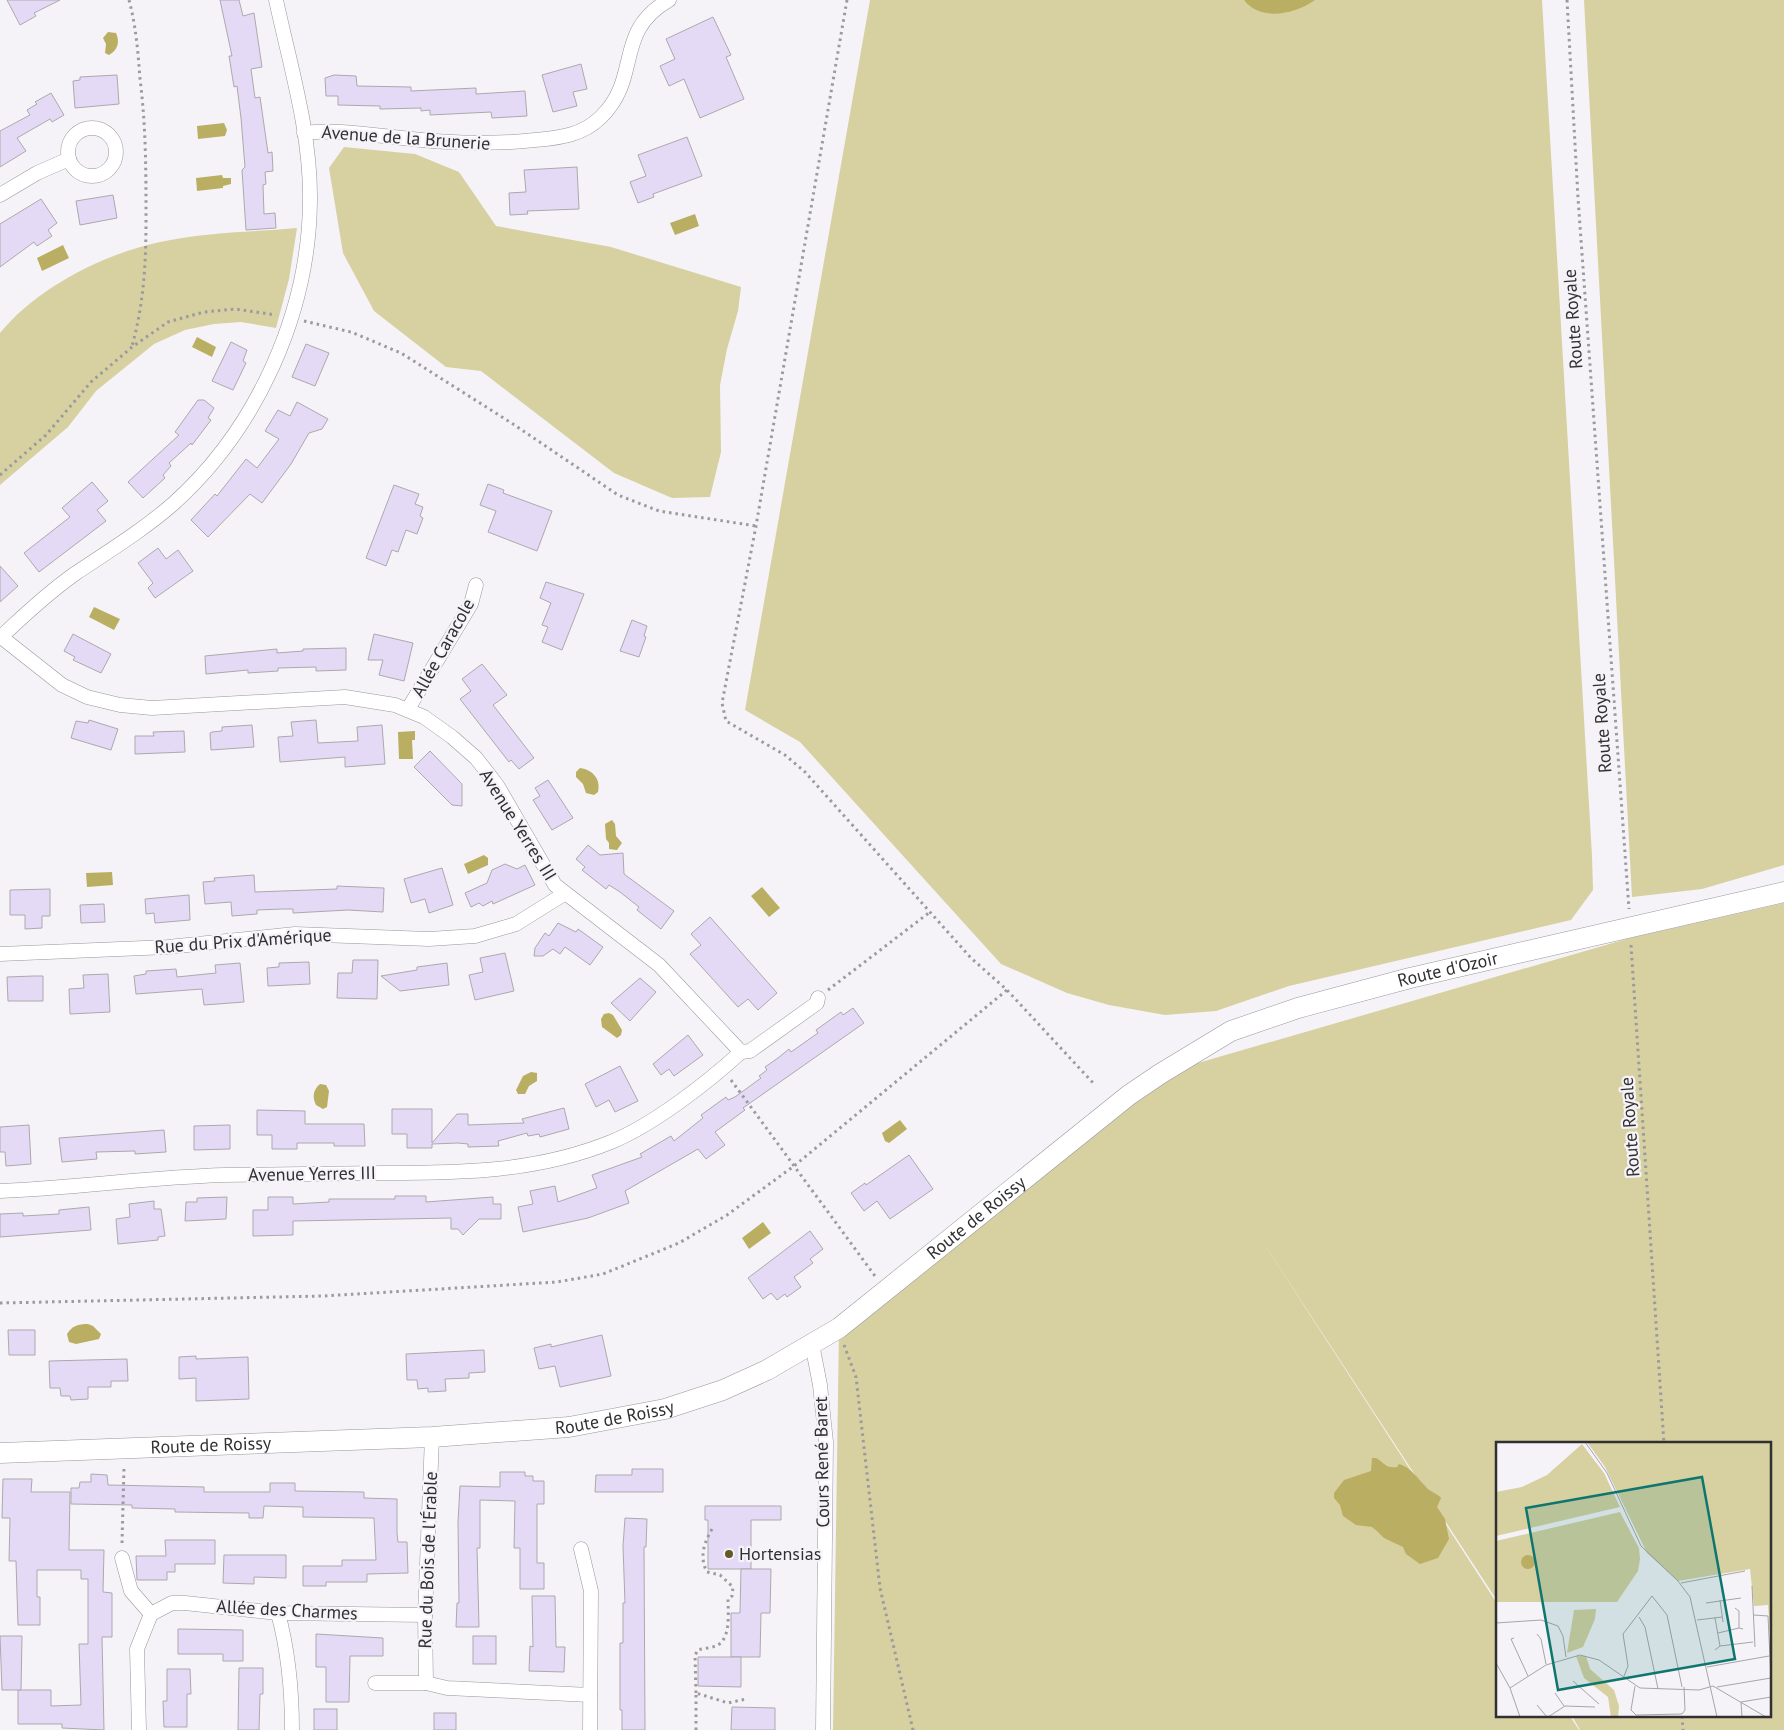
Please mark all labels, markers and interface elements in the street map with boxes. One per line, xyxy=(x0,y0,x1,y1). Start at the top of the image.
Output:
street label: Avenue de la Brunerie xyxy=(321,120,491,155)
street label: Route Royale xyxy=(1558,268,1587,370)
street label: Allée Caracole xyxy=(406,594,479,701)
street label: Route Royale xyxy=(1587,672,1616,774)
street label: Avenue Yerres III xyxy=(475,765,562,885)
street label: Rue du Prix d'Amérique xyxy=(154,923,332,958)
street label: Route d'Ozoir xyxy=(1395,946,1500,992)
street label: Route Royale xyxy=(1615,1076,1644,1178)
street label: Avenue Yerres III xyxy=(248,1161,376,1186)
street label: Route de Roissy xyxy=(922,1170,1031,1264)
street label: Route de Roissy xyxy=(554,1395,678,1439)
street label: Cours René Baret xyxy=(809,1396,834,1528)
street label: Route de Roissy xyxy=(150,1431,272,1458)
inset map xyxy=(1496,1442,1772,1718)
street label: Rue du Bois de l'Érable xyxy=(413,1471,442,1649)
place label: Hortensias xyxy=(739,1542,821,1565)
marker: Hortensias xyxy=(723,1548,735,1560)
street label: Allée des Charmes xyxy=(216,1594,358,1625)

